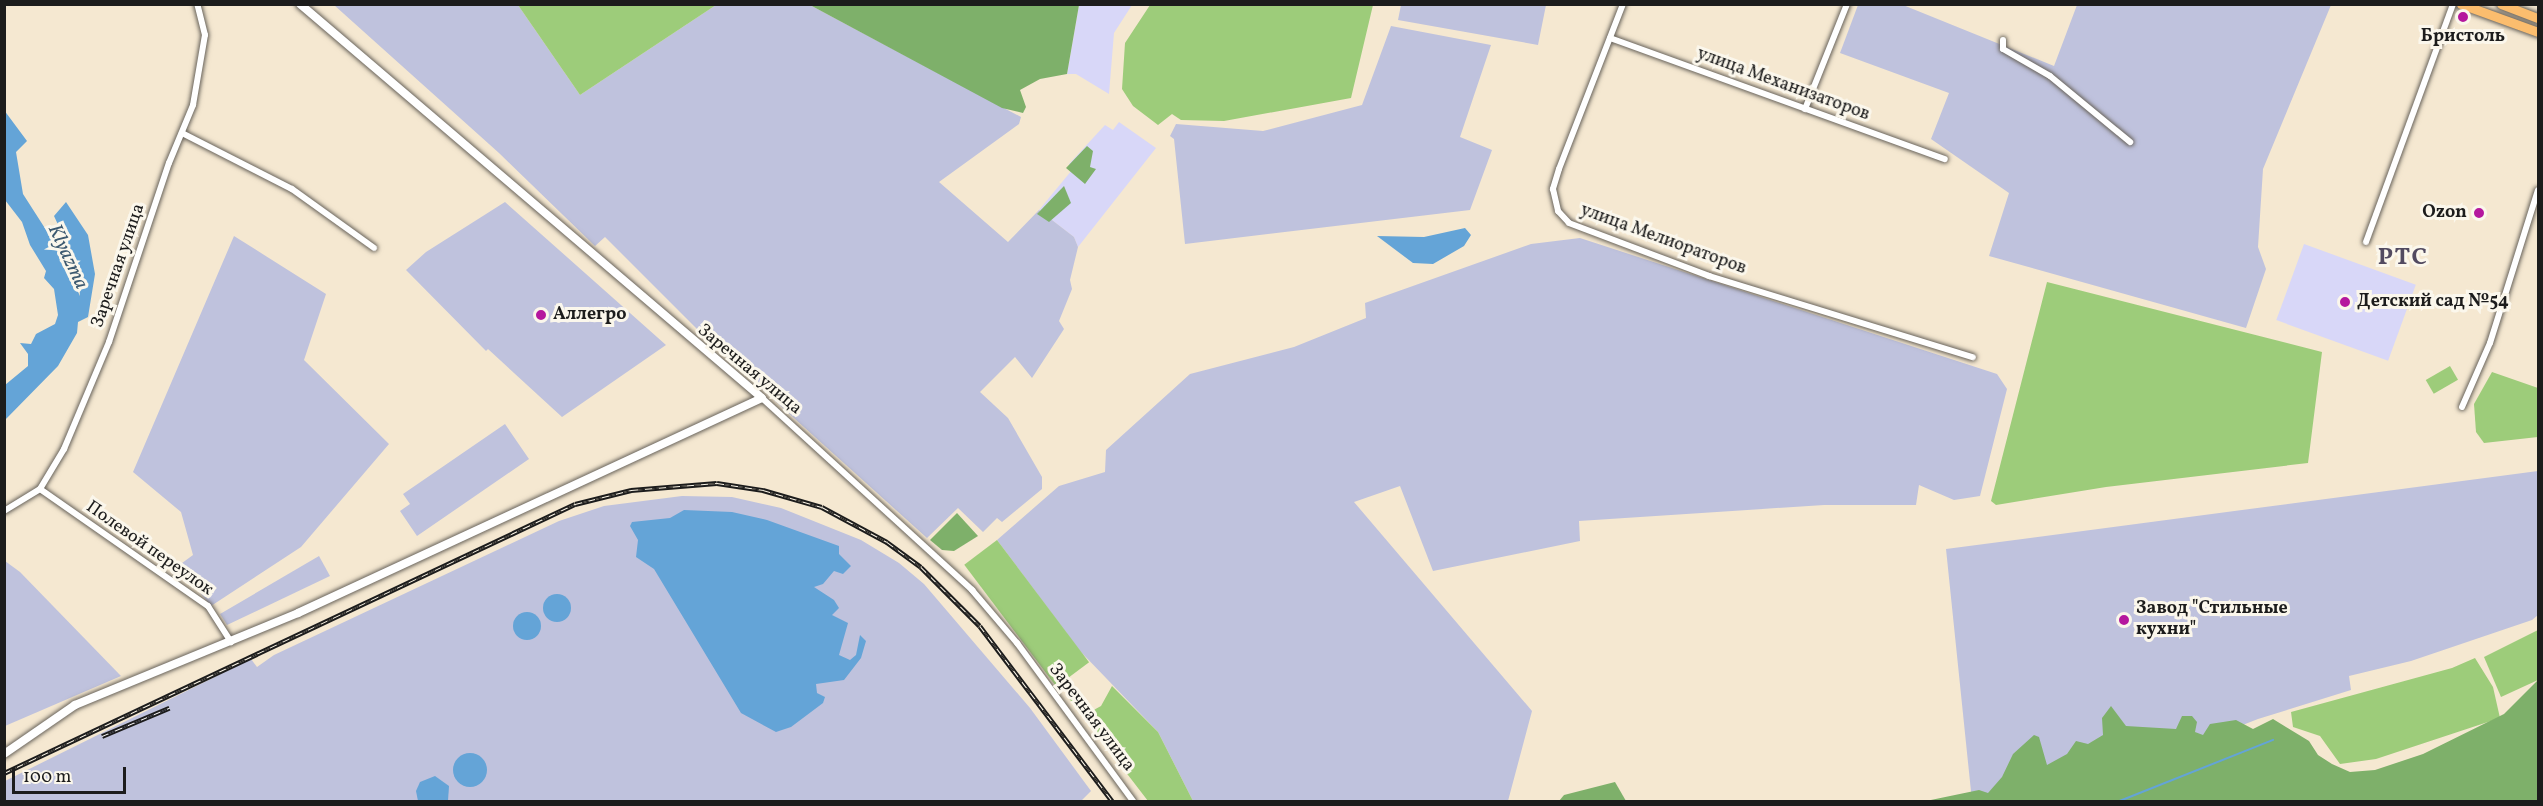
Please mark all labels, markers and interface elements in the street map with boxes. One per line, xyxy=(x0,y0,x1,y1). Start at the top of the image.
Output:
marker: Бристоль xyxy=(2456,10,2470,24)
place label: Бристоль xyxy=(2421,26,2505,48)
street label: улица Механизаторов xyxy=(1694,44,1872,126)
street label: улица Мелиораторов xyxy=(1577,200,1749,280)
street label: Заречная улица xyxy=(88,201,150,331)
place label: Ozon xyxy=(2422,202,2467,224)
marker: Ozon xyxy=(2472,206,2486,220)
water label: Klyazma xyxy=(42,221,92,293)
district label: РТС xyxy=(2378,245,2428,273)
place label: Детский сад №54 xyxy=(2357,291,2509,313)
marker: Детский сад №54 xyxy=(2338,295,2352,309)
place label: Аллегро xyxy=(553,304,626,326)
marker: Аллегро xyxy=(534,308,548,322)
street label: Заречная улица xyxy=(692,320,806,420)
street label: Полевой переулок xyxy=(81,497,217,601)
place label: Завод "Стильные кухни" xyxy=(2136,599,2288,642)
marker: Завод "Стильные кухни" xyxy=(2117,613,2131,627)
street label: Заречная улица xyxy=(1043,660,1139,776)
scale bar xyxy=(15,755,129,793)
text: 100 m xyxy=(23,765,72,790)

